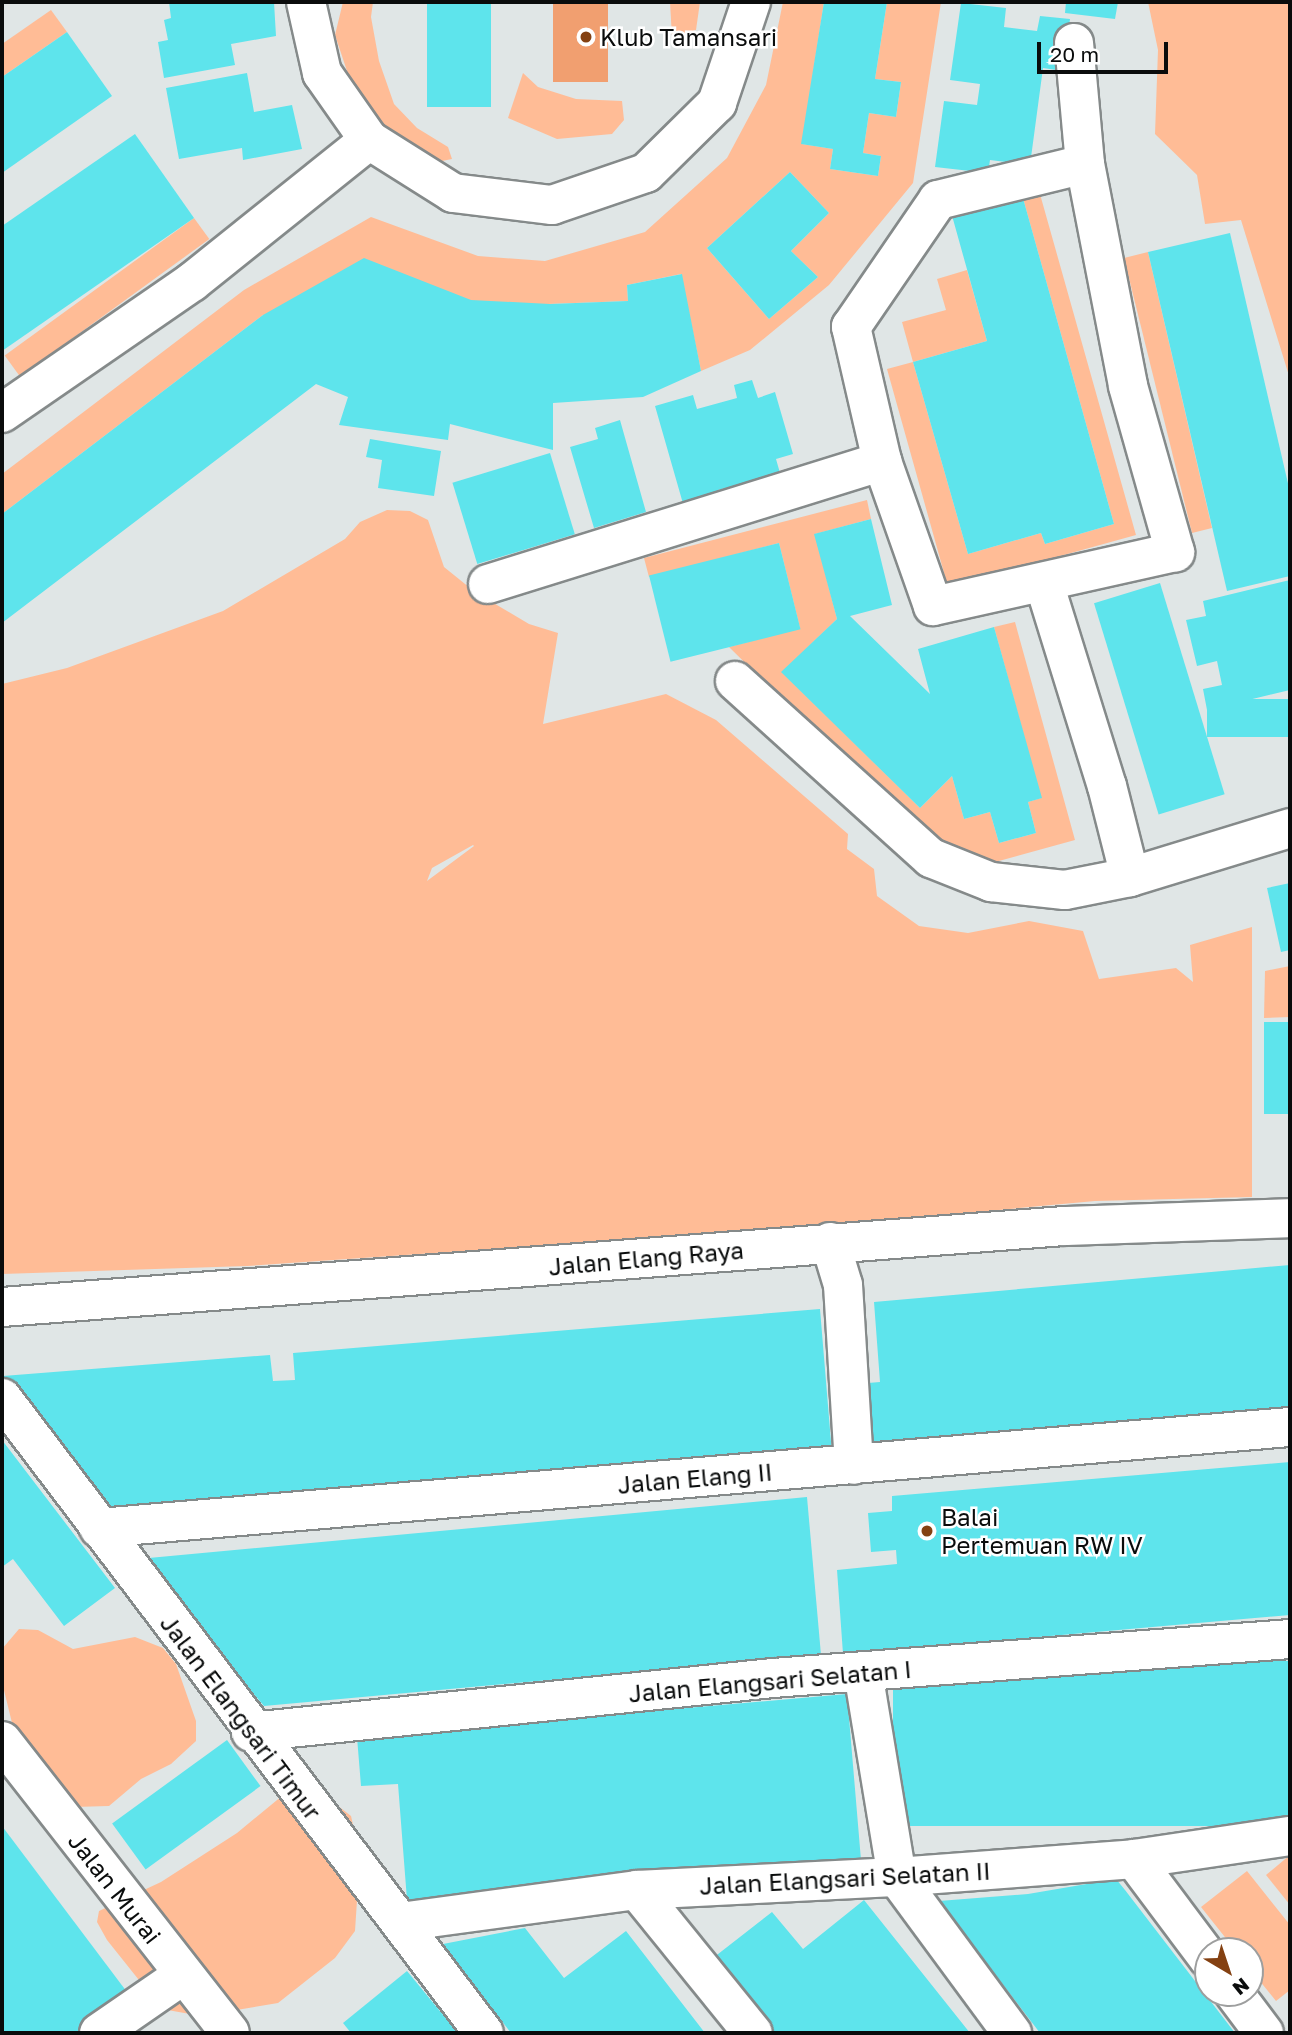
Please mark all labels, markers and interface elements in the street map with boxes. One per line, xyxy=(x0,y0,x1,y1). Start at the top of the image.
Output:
place label: Klub Tamansari xyxy=(600,23,777,51)
scale bar xyxy=(1040,28,1171,72)
marker: Klub Tamansari xyxy=(578,29,594,45)
text: 20 m xyxy=(1050,41,1099,67)
street label: Jalan Elang Raya xyxy=(547,1235,745,1281)
street label: Jalan Elang II xyxy=(616,1457,774,1499)
place label: Balai Pertemuan RW IV xyxy=(941,1503,1143,1559)
marker: Balai Pertemuan RW IV xyxy=(919,1523,935,1539)
street label: Jalan Elangsari Timur xyxy=(155,1609,327,1825)
street label: Jalan Elangsari Selatan I xyxy=(627,1654,913,1708)
street label: Jalan Murai xyxy=(63,1827,167,1949)
street label: Jalan Elangsari Selatan II xyxy=(699,1856,991,1900)
north arrow xyxy=(1194,1937,1264,2007)
text: N xyxy=(1228,1974,1254,2001)

